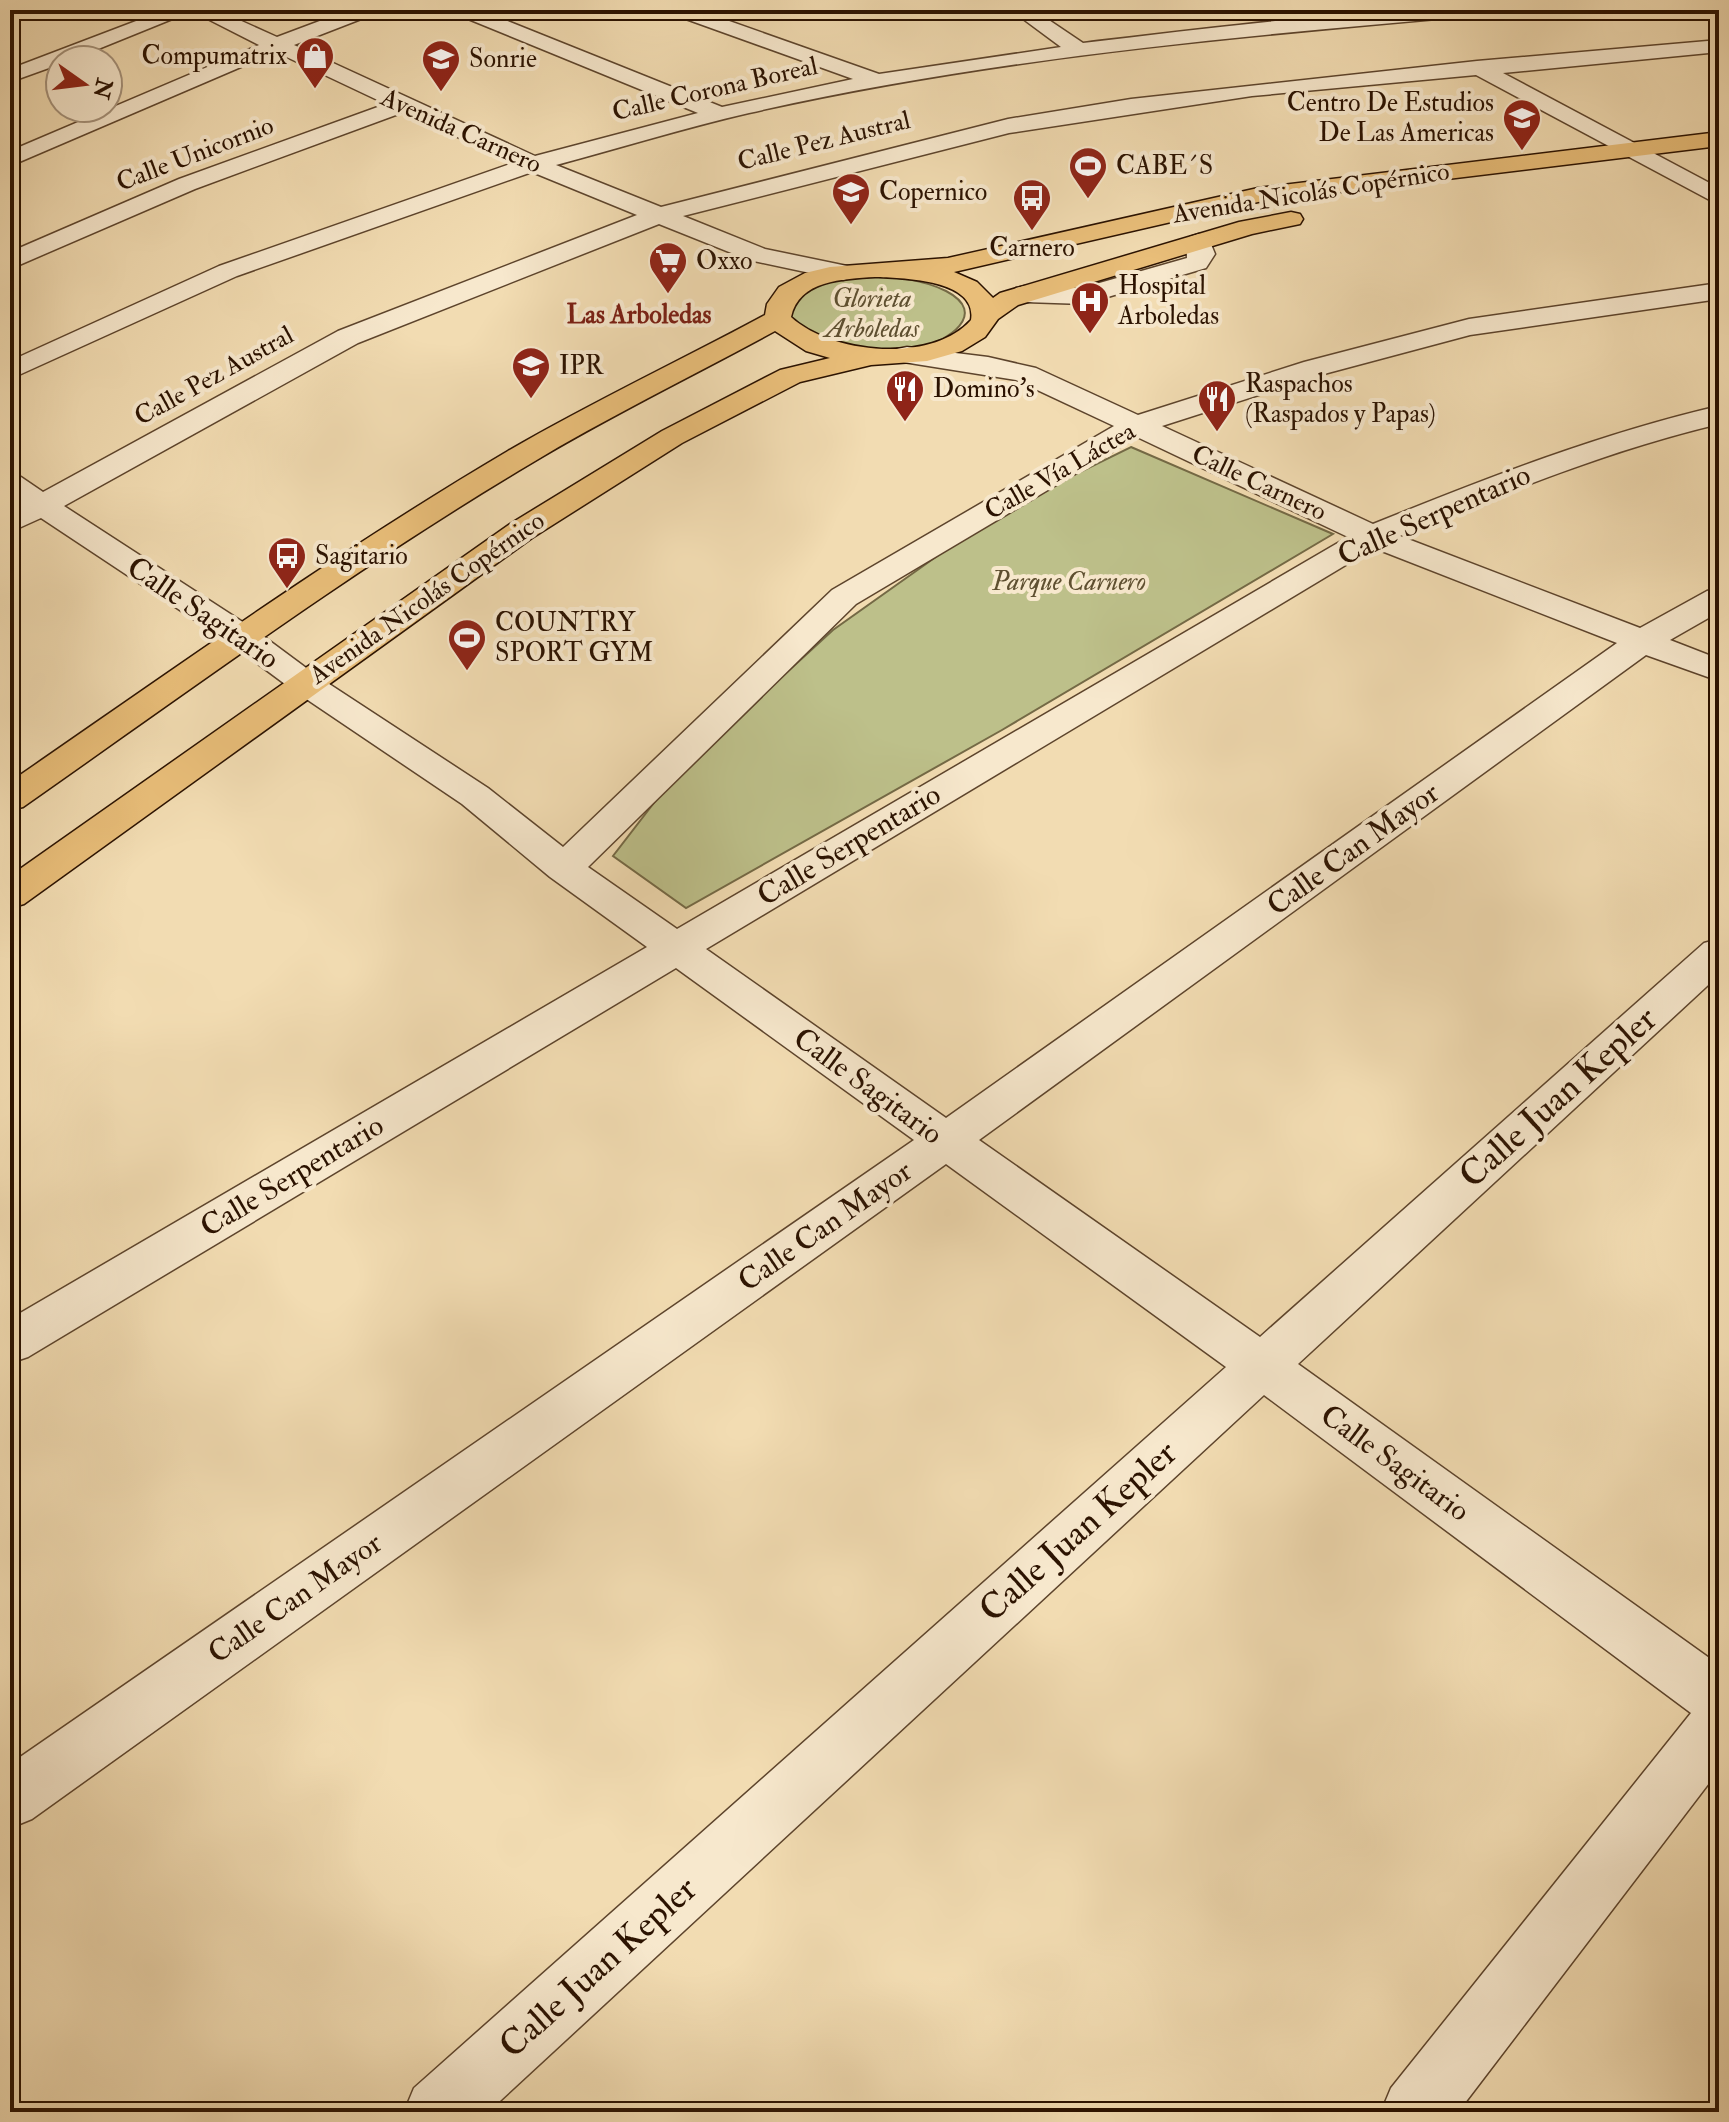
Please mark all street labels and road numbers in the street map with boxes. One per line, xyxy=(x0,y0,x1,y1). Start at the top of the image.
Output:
street label: Calle Corona Boreal xyxy=(609,50,821,128)
street label: Avenida Carnero xyxy=(375,81,546,181)
street label: Calle Pez Austral xyxy=(734,104,914,178)
street label: Calle Unicornio xyxy=(112,109,278,199)
street label: Avenida Nicolás Copérnico xyxy=(1169,155,1452,232)
street label: Calle Pez Austral xyxy=(129,319,299,433)
street label: Calle Vía Láctea xyxy=(979,415,1141,527)
street label: Calle Carnero xyxy=(1187,438,1331,528)
street label: Calle Serpentario xyxy=(1332,456,1536,574)
street label: Avenida Nicolás Copérnico xyxy=(302,505,551,693)
street label: Calle Sagitario xyxy=(120,549,286,677)
street label: Calle Can Mayor xyxy=(1260,774,1446,924)
street label: Calle Serpentario xyxy=(751,776,947,914)
street label: Calle Juan Kepler xyxy=(1450,996,1667,1198)
street label: Calle Sagitario xyxy=(786,1019,950,1153)
street label: Calle Serpentario xyxy=(194,1107,390,1245)
street label: Calle Can Mayor xyxy=(731,1152,919,1300)
street label: Calle Sagitario xyxy=(1313,1396,1477,1530)
street label: Calle Juan Kepler xyxy=(970,1430,1187,1632)
street label: Calle Can Mayor xyxy=(201,1524,389,1672)
street label: Calle Juan Kepler xyxy=(490,1866,707,2068)

